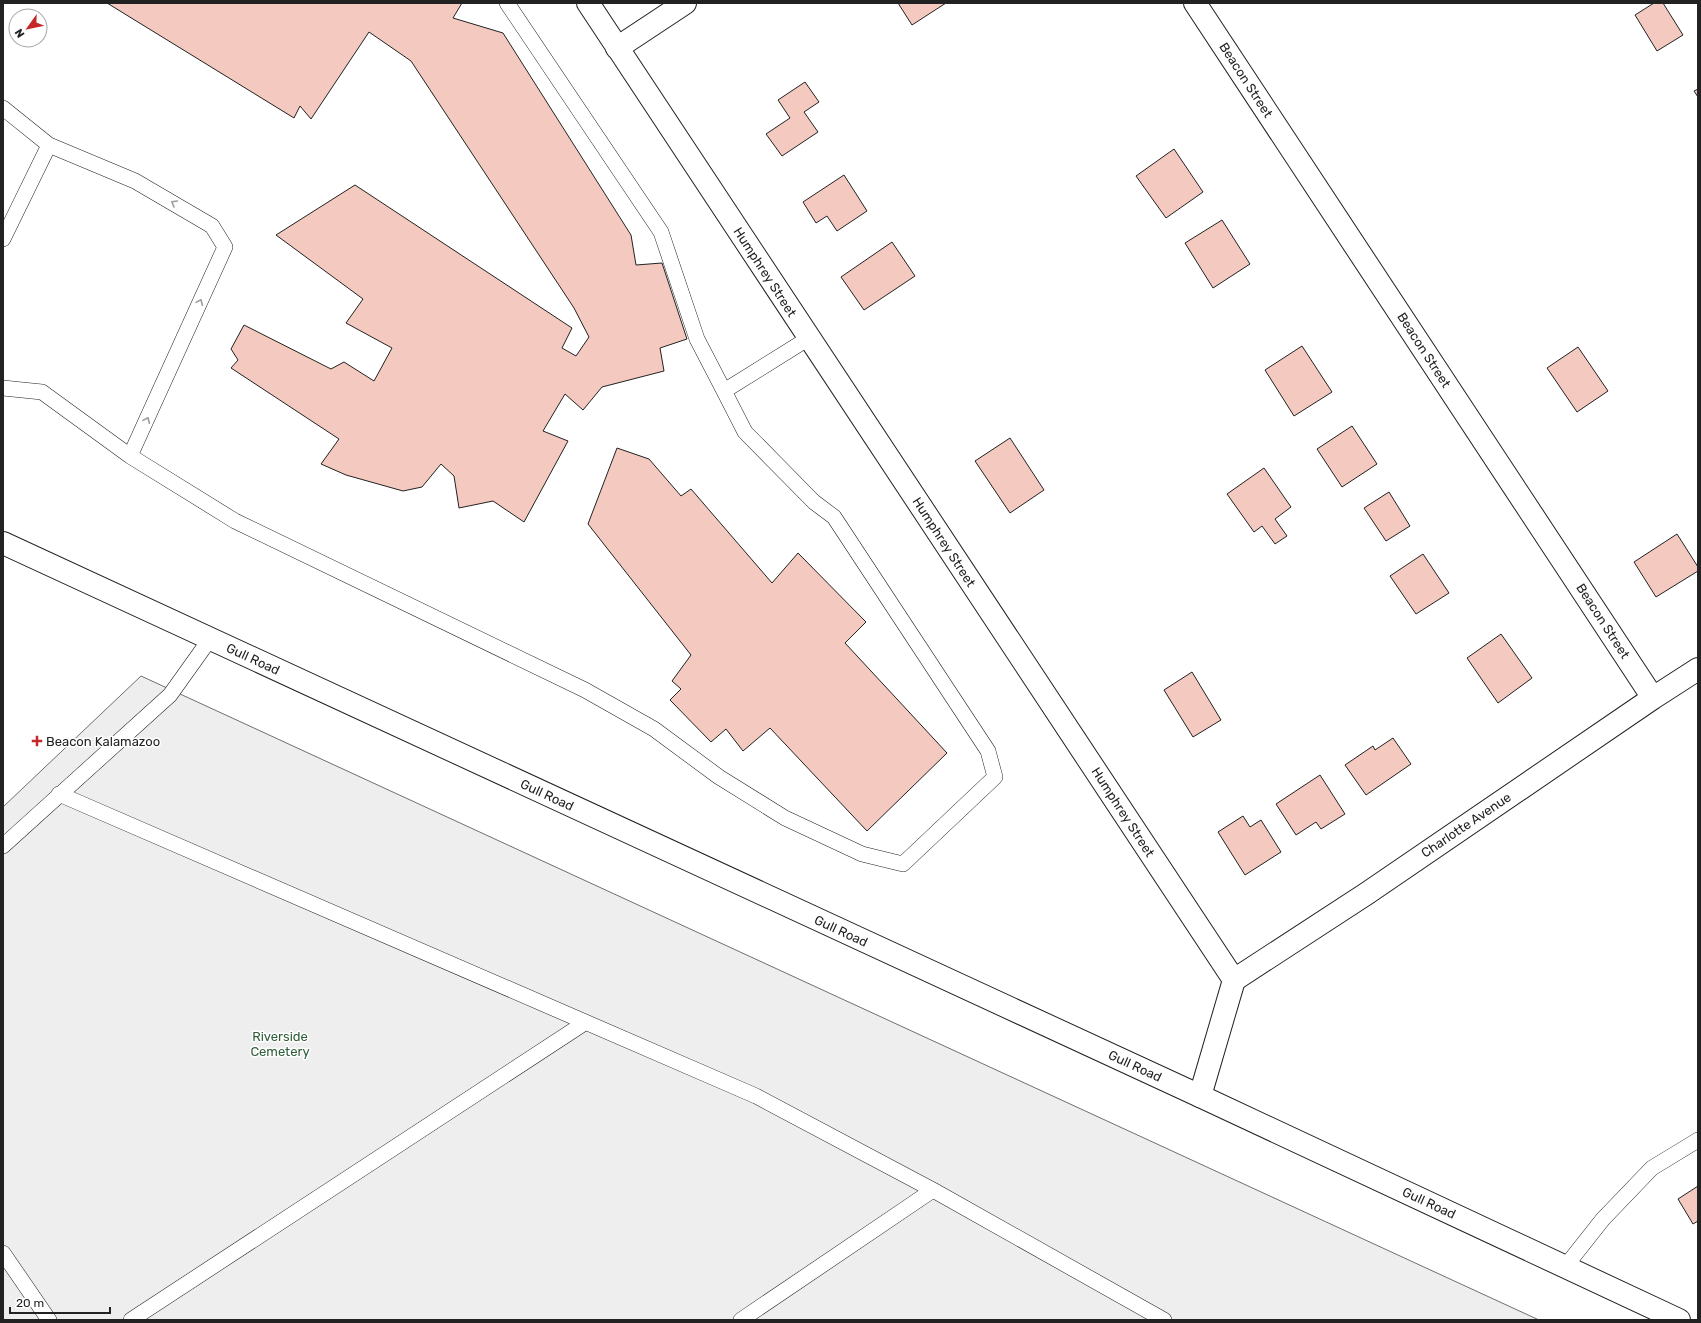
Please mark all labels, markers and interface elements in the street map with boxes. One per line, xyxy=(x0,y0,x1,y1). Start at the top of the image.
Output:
north arrow xyxy=(8,8,48,48)
text: N xyxy=(12,26,28,40)
street label: Beacon Street xyxy=(1216,40,1276,120)
one-way arrow xyxy=(171,201,178,208)
street label: Humphrey Street xyxy=(730,224,800,320)
one-way arrow xyxy=(195,299,203,306)
street label: Beacon Street xyxy=(1394,310,1454,390)
one-way arrow xyxy=(142,417,150,424)
street label: Humphrey Street xyxy=(909,494,979,590)
street label: Beacon Street xyxy=(1573,581,1633,661)
street label: Gull Road xyxy=(224,640,282,678)
place label: Beacon Kalamazoo xyxy=(46,734,160,749)
marker: Beacon Kalamazoo xyxy=(31,735,43,747)
street label: Humphrey Street xyxy=(1088,764,1158,860)
street label: Gull Road xyxy=(518,776,576,814)
street label: Charlotte Avenue xyxy=(1418,789,1514,861)
street label: Gull Road xyxy=(812,912,870,950)
park label: Riverside Cemetery xyxy=(250,1029,310,1059)
street label: Gull Road xyxy=(1106,1047,1164,1085)
street label: Gull Road xyxy=(1400,1184,1458,1222)
scale bar xyxy=(10,1289,110,1315)
text: 20 m xyxy=(16,1296,44,1310)

